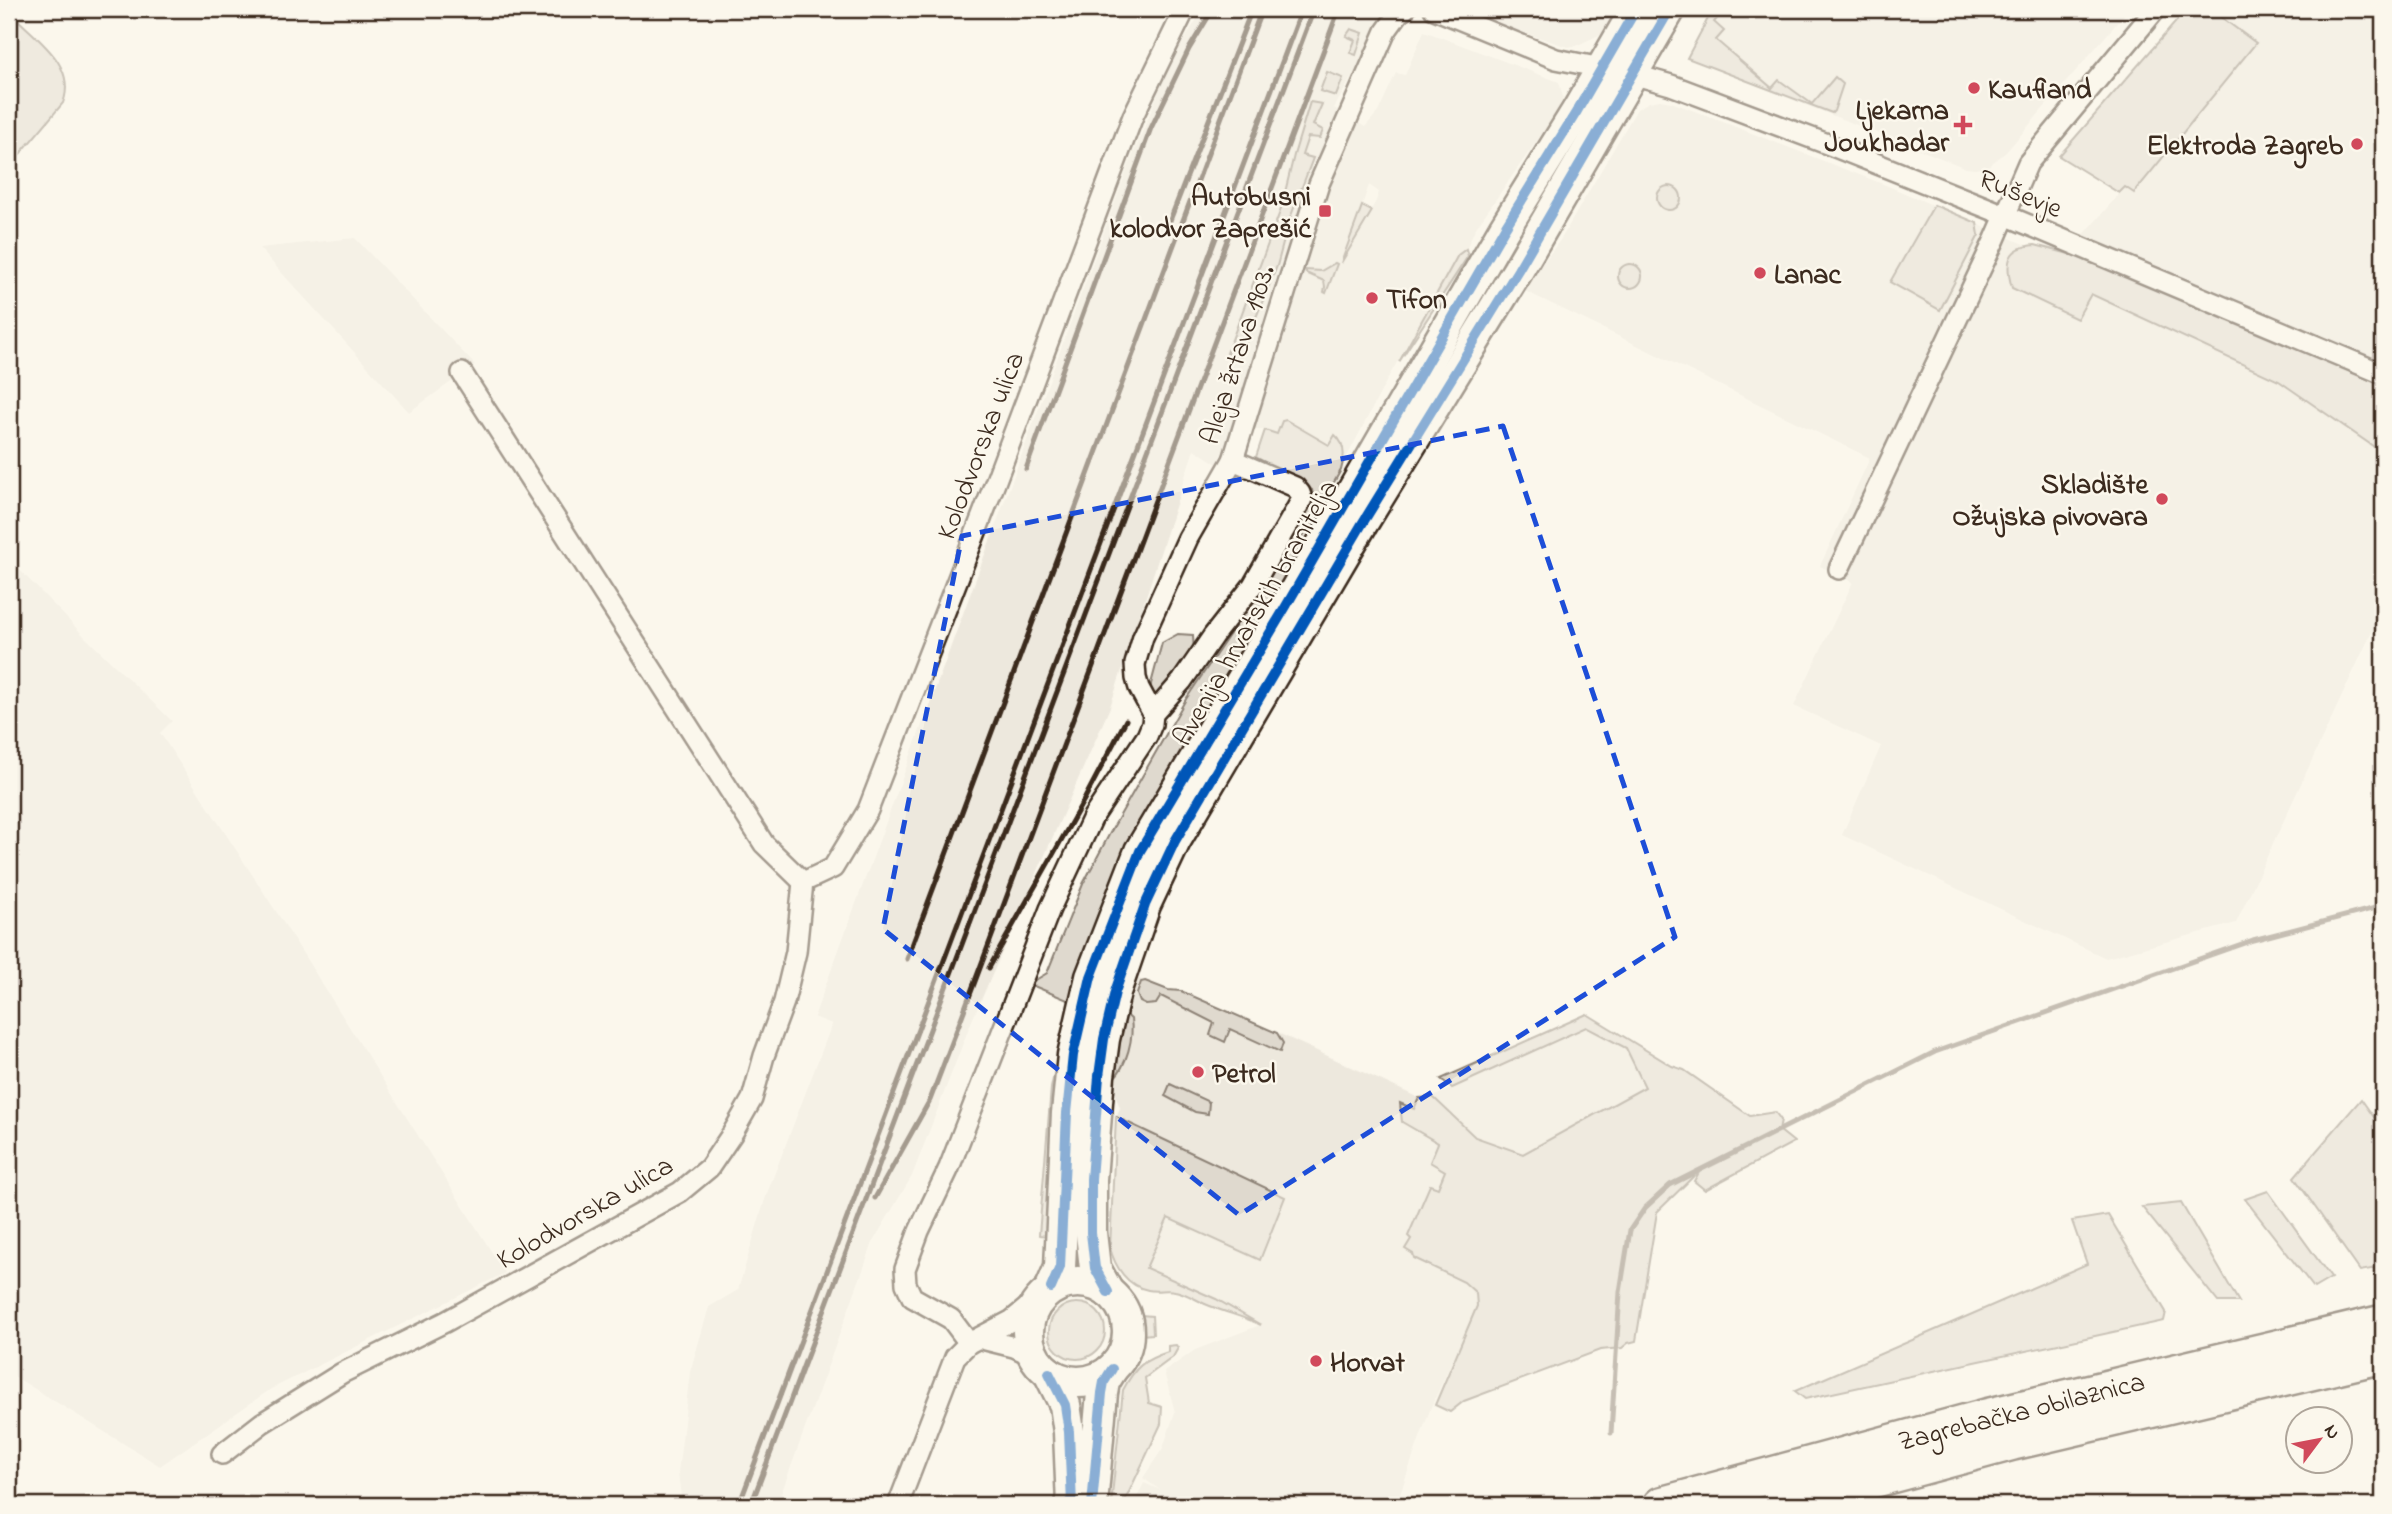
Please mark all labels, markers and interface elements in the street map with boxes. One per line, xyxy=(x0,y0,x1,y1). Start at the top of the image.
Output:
place label: Kaufland xyxy=(1988,71,2092,112)
marker: Kaufland xyxy=(1966,80,1982,96)
place label: Ljekarna Joukhadar xyxy=(1825,92,1950,165)
marker: Ljekarna Joukhadar xyxy=(1955,117,1971,133)
place label: Elektroda Zagreb xyxy=(2146,127,2343,169)
marker: Elektroda Zagreb xyxy=(2349,136,2365,152)
street label: Ruševje xyxy=(1972,160,2068,231)
place label: Autobusni kolodvor Zaprešić xyxy=(1110,178,1312,251)
marker: Autobusni kolodvor Zaprešić xyxy=(1317,203,1333,219)
place label: Lanac xyxy=(1774,256,1841,297)
street label: Aleja žrtava 1903. xyxy=(1191,260,1288,450)
marker: Lanac xyxy=(1752,265,1768,281)
place label: Tifon xyxy=(1386,281,1447,322)
marker: Tifon xyxy=(1364,290,1380,306)
street label: Kolodvorska ulica xyxy=(928,346,1037,546)
place label: Skladište Ožujska pivovara xyxy=(1952,466,2149,539)
street label: Avenija hrvatskih branitelja xyxy=(1164,473,1350,755)
marker: Skladište Ožujska pivovara xyxy=(2154,491,2170,507)
place label: Petrol xyxy=(1212,1055,1276,1096)
marker: Petrol xyxy=(1190,1064,1206,1080)
street label: Kolodvorska ulica xyxy=(490,1147,682,1281)
place label: Horvat xyxy=(1330,1344,1405,1385)
marker: Horvat xyxy=(1308,1353,1324,1369)
street label: Zagrebačka obilaznica xyxy=(1894,1363,2150,1464)
north arrow xyxy=(2284,1406,2354,1476)
text: N xyxy=(2316,1420,2346,1445)

